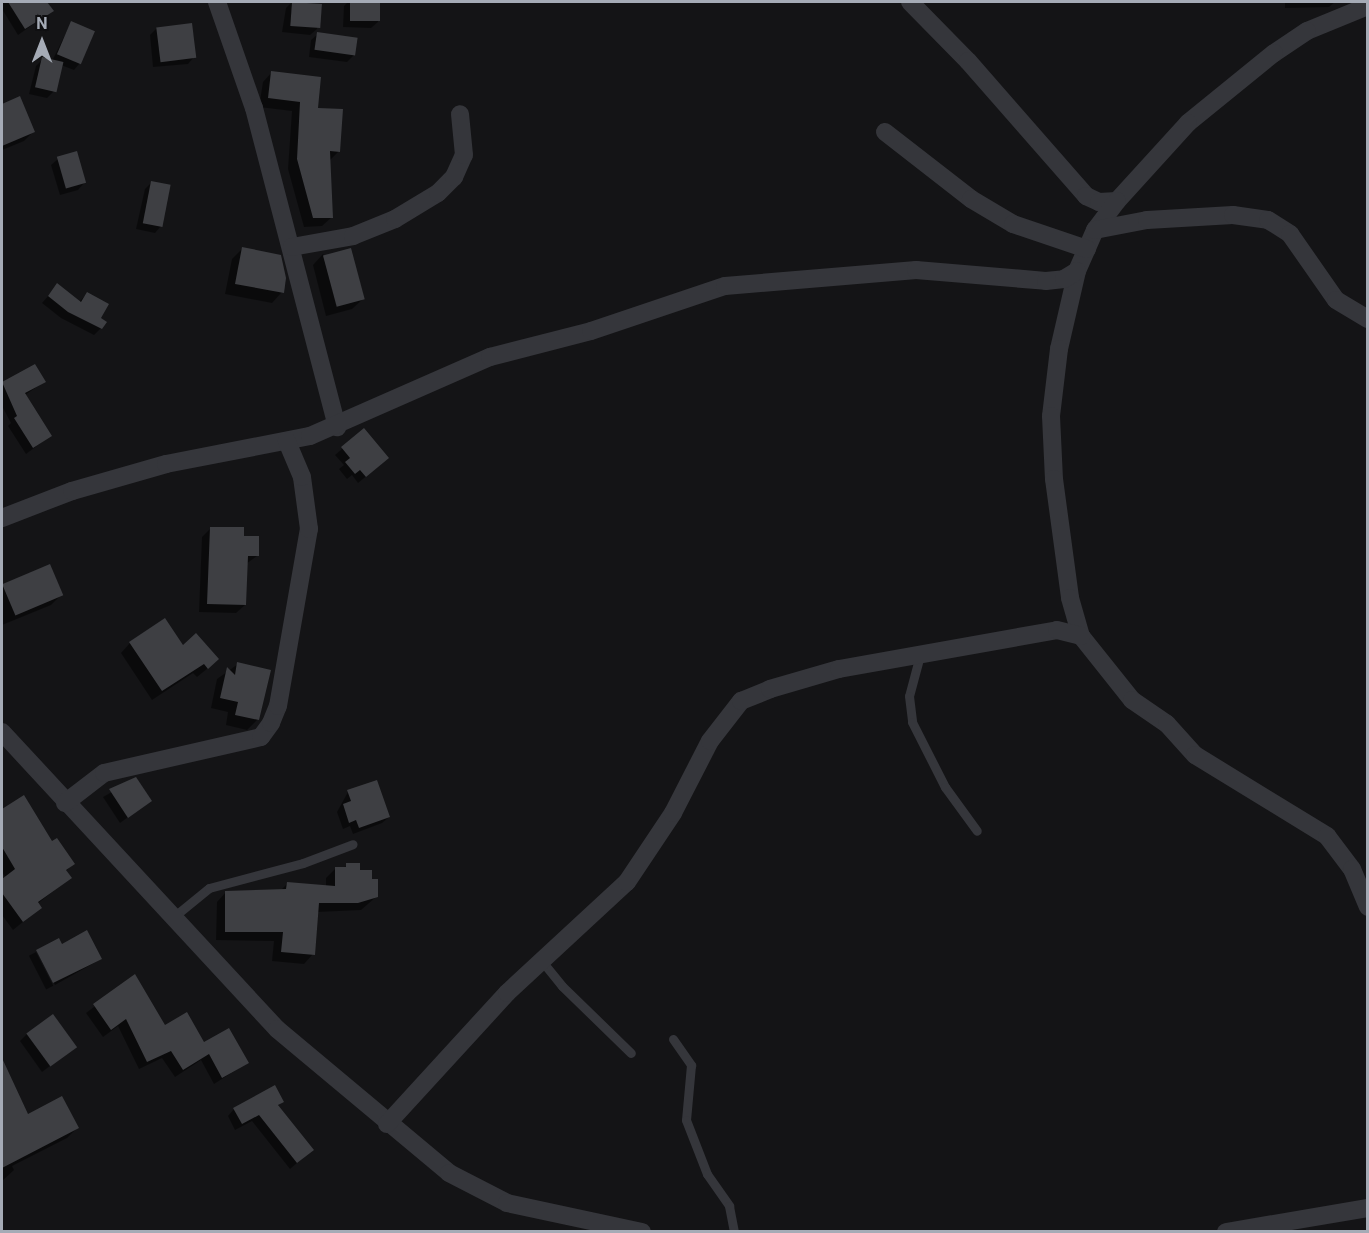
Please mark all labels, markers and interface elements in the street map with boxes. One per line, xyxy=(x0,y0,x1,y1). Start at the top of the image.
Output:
north arrow xyxy=(12,12,72,72)
text: N xyxy=(36,14,48,33)

